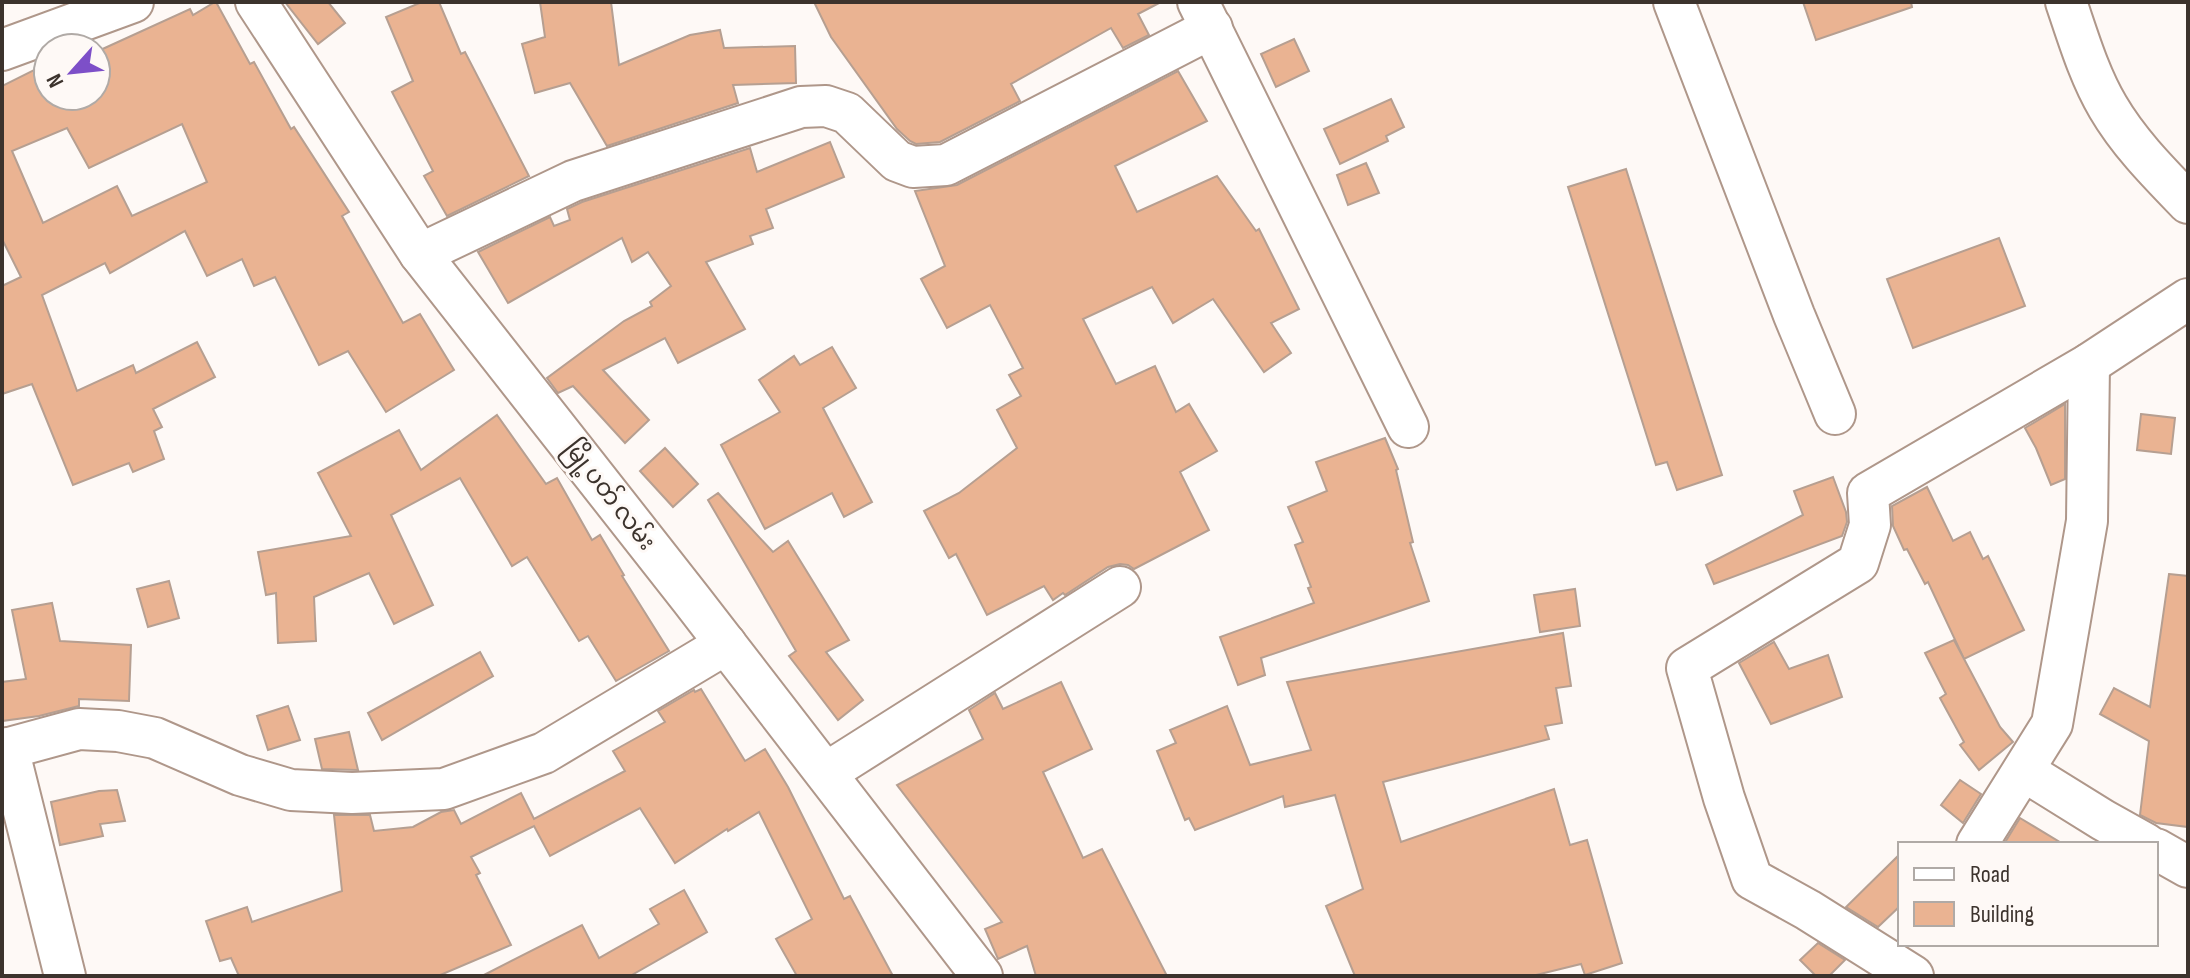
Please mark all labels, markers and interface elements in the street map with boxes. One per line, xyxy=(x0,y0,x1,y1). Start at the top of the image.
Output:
north arrow xyxy=(32,32,112,112)
text: N xyxy=(41,69,70,92)
street label: မြို့ပတ် လမ်း xyxy=(555,433,663,559)
legend xyxy=(1898,842,2158,946)
text: Road xyxy=(1970,860,2010,889)
text: Building xyxy=(1970,900,2034,929)

